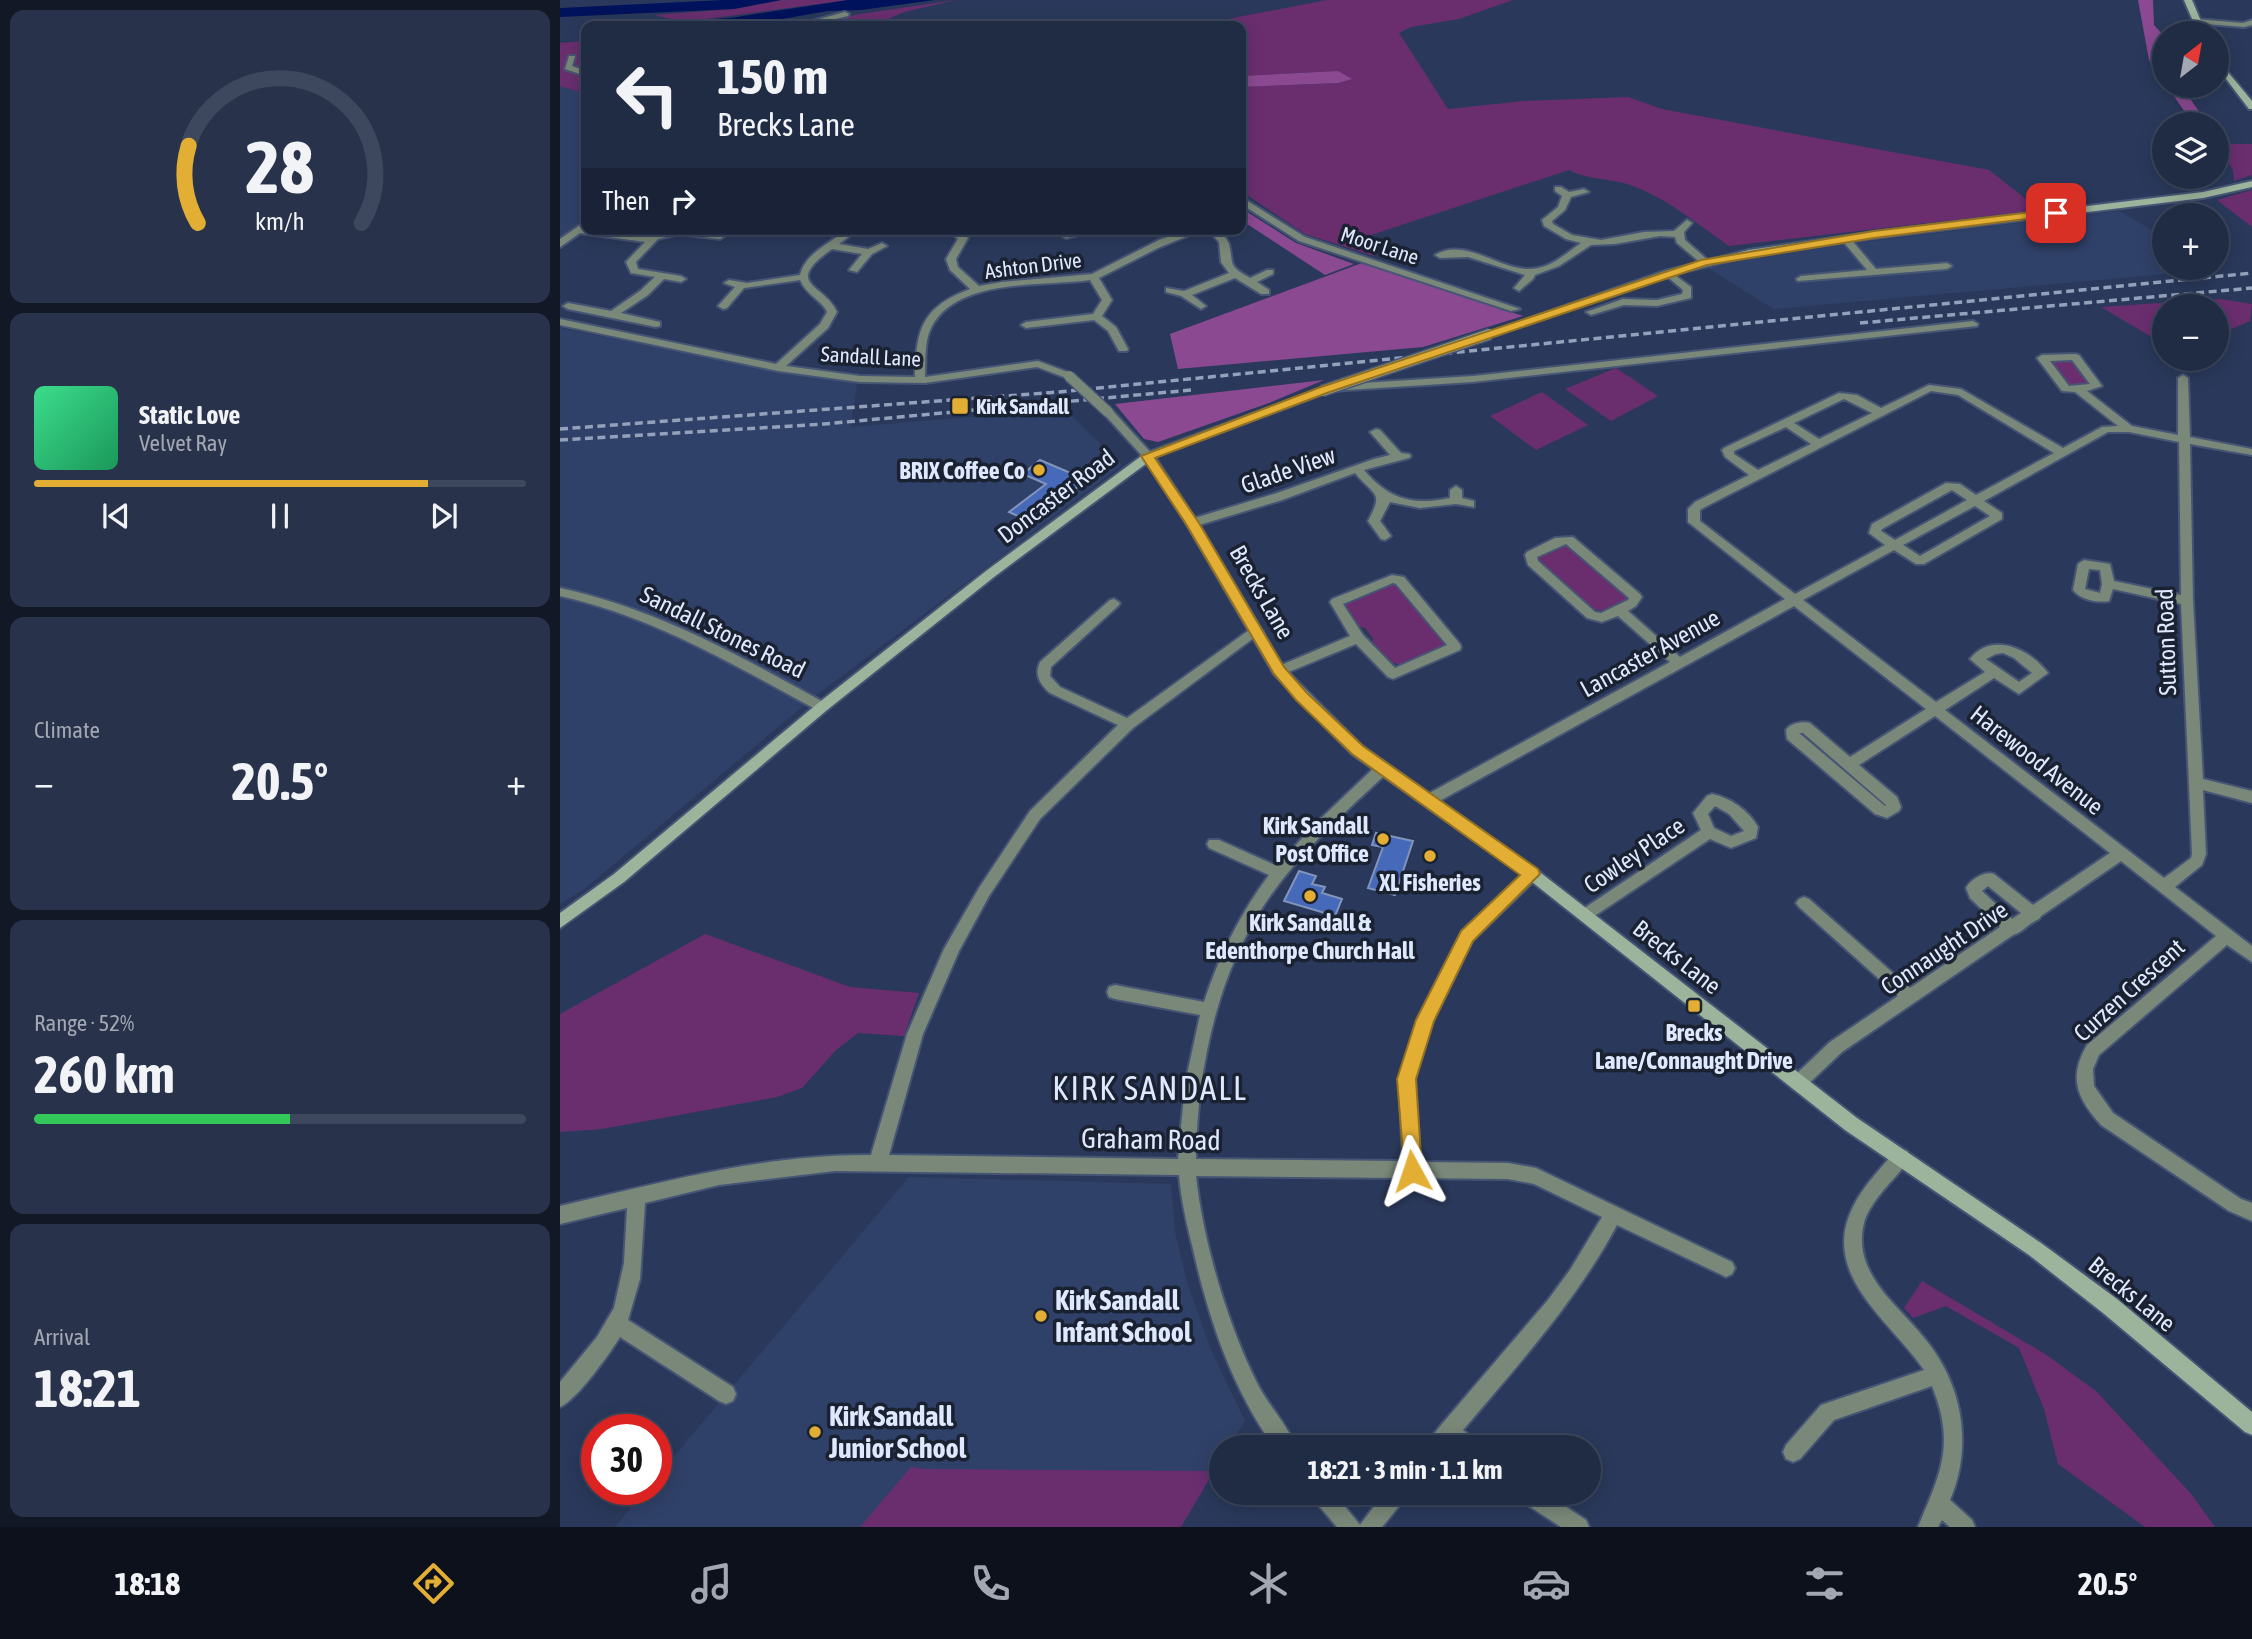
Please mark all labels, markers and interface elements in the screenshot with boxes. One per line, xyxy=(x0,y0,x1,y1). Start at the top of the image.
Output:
north arrow xyxy=(2152,21,2230,98)
map controls xyxy=(2152,21,2229,371)
text: 150 m xyxy=(717,48,828,104)
icon: left xyxy=(602,49,693,140)
text: Brecks Lane xyxy=(717,106,855,143)
button: layers xyxy=(2152,112,2229,189)
text: 28 xyxy=(246,125,314,208)
icon: right xyxy=(664,182,702,220)
pin xyxy=(2026,183,2086,243)
text: Then xyxy=(602,186,650,216)
icon: arrive xyxy=(2037,194,2075,232)
button: + xyxy=(2152,203,2229,280)
text: km/h xyxy=(255,207,305,235)
street label: Moor Lane xyxy=(1338,221,1422,269)
street label: Ashton Drive xyxy=(983,247,1083,283)
button: − xyxy=(2152,294,2229,371)
street label: Sandall Lane xyxy=(820,341,922,371)
place label: Kirk Sandall xyxy=(976,394,1069,418)
marker: Kirk Sandall xyxy=(950,396,970,416)
text: Static Love xyxy=(139,400,240,430)
text: Velvet Ray xyxy=(139,430,227,456)
street label: Glade View xyxy=(1237,441,1339,499)
street label: Doncaster Road xyxy=(993,444,1119,548)
place label: BRIX Coffee Co xyxy=(899,457,1025,484)
marker: BRIX Coffee Co xyxy=(1031,462,1047,478)
icon: previous xyxy=(97,497,135,535)
icon: pause xyxy=(261,497,299,535)
icon: next xyxy=(425,497,463,535)
street label: Brecks Lane xyxy=(1224,540,1300,644)
street label: Sandall Stones Road xyxy=(636,581,810,683)
street label: Sutton Road xyxy=(2151,588,2181,696)
street label: Lancaster Avenue xyxy=(1576,604,1724,702)
street label: Harewood Avenue xyxy=(1965,700,2109,820)
text: Climate xyxy=(34,717,100,743)
text: 20.5° xyxy=(232,751,328,811)
text: − xyxy=(34,760,54,803)
text: + xyxy=(506,760,526,803)
place label: Kirk Sandall Post Office xyxy=(1263,812,1370,867)
street label: Cowley Place xyxy=(1579,812,1689,898)
marker: Kirk Sandall Post Office xyxy=(1375,831,1391,847)
marker: XL Fisheries xyxy=(1422,848,1438,864)
place label: XL Fisheries xyxy=(1378,869,1481,896)
marker: Kirk Sandall & Edenthorpe Church Hall xyxy=(1302,888,1318,904)
street label: Connaught Drive xyxy=(1876,896,2012,1000)
place label: Kirk Sandall & Edenthorpe Church Hall xyxy=(1205,909,1415,964)
street label: Brecks Lane xyxy=(1628,915,1726,999)
street label: Curzen Crescent xyxy=(2068,933,2190,1047)
marker: Brecks Lane/Connaught Drive xyxy=(1686,998,1702,1014)
text: Range · 52% xyxy=(34,1010,134,1036)
place label: Brecks Lane/Connaught Drive xyxy=(1595,1019,1793,1074)
text: 260 km xyxy=(34,1044,175,1104)
district label: KIRK SANDALL xyxy=(1052,1069,1248,1107)
street label: Graham Road xyxy=(1081,1122,1221,1156)
position arrow xyxy=(1375,1134,1449,1208)
street label: Brecks Lane xyxy=(2083,1251,2181,1337)
place label: Kirk Sandall Infant School xyxy=(1055,1284,1192,1348)
marker: Kirk Sandall Infant School xyxy=(1033,1308,1049,1324)
text: Arrival xyxy=(34,1324,90,1350)
text: 18:21 xyxy=(34,1358,141,1418)
place label: Kirk Sandall Junior School xyxy=(828,1400,967,1464)
speed limit sign: 30 xyxy=(581,1414,672,1505)
marker: Kirk Sandall Junior School xyxy=(807,1424,823,1440)
text: 18:21 · 3 min · 1.1 km xyxy=(1308,1455,1502,1485)
icon: directions xyxy=(409,1559,458,1608)
icon: music xyxy=(687,1559,736,1608)
icon: phone xyxy=(966,1559,1015,1608)
icon: climate xyxy=(1244,1559,1293,1608)
icon: car xyxy=(1522,1559,1571,1608)
icon: filters xyxy=(1800,1559,1849,1608)
text: 18:18 xyxy=(115,1565,180,1602)
text: 20.5° xyxy=(2078,1565,2137,1602)

